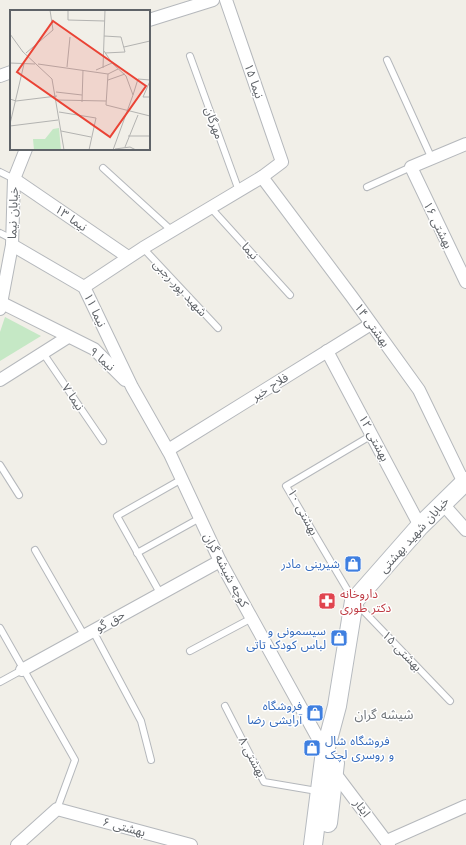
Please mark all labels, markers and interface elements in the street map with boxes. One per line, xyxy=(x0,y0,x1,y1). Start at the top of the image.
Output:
inset map xyxy=(10,10,150,150)
street label: نیما ۱۵ xyxy=(241,62,266,100)
street label: مهرگان xyxy=(202,105,226,141)
street label: خیابان نیما xyxy=(5,187,21,239)
street label: بهشتی ۱۶ xyxy=(421,199,455,251)
street label: نیما ۱۳ xyxy=(52,202,90,234)
street label: نیما xyxy=(239,240,261,262)
street label: شهید پور رجبی xyxy=(149,257,210,320)
street label: نیما ۱۱ xyxy=(81,291,109,329)
street label: بهشتی ۱۴ xyxy=(351,300,393,350)
street label: نیما ۹ xyxy=(86,344,118,374)
street label: فلاح خیر xyxy=(248,370,292,406)
street label: نیما ۷ xyxy=(59,381,87,413)
street label: بهشتی ۱۲ xyxy=(356,412,392,464)
street label: بهشتی ۱۰ xyxy=(285,486,321,538)
street label: خیابان شهید بهشتی xyxy=(376,494,452,576)
street label: کوچه شیشه گران xyxy=(200,530,252,611)
shop icon: شیرینی مادر xyxy=(343,554,363,574)
place label: شیرینی مادر xyxy=(280,557,340,571)
place label: داروخانه دکتر طوری xyxy=(340,587,392,615)
pharmacy icon: داروخانه دکتر طوری xyxy=(317,591,337,611)
street label: حق گو xyxy=(93,607,128,636)
place label: سیسمونی و لباس کودک تاتی xyxy=(246,624,326,652)
shop icon: سیسمونی و لباس کودک تاتی xyxy=(329,628,349,648)
street label: بهشتی ۱۵ xyxy=(379,628,425,674)
place label: فروشگاه آرایشی رضا xyxy=(247,699,302,727)
shop icon: فروشگاه آرایشی رضا xyxy=(305,703,325,723)
district label: شیشه گران xyxy=(354,707,414,723)
street label: بهشتی ۸ xyxy=(236,734,268,780)
place label: فروشگاه شال و روسری لچک xyxy=(325,734,394,763)
shop icon: فروشگاه شال و روسری لچک xyxy=(302,738,322,758)
street label: ایثار xyxy=(350,795,373,820)
street label: بهشتی ۶ xyxy=(101,815,147,839)

